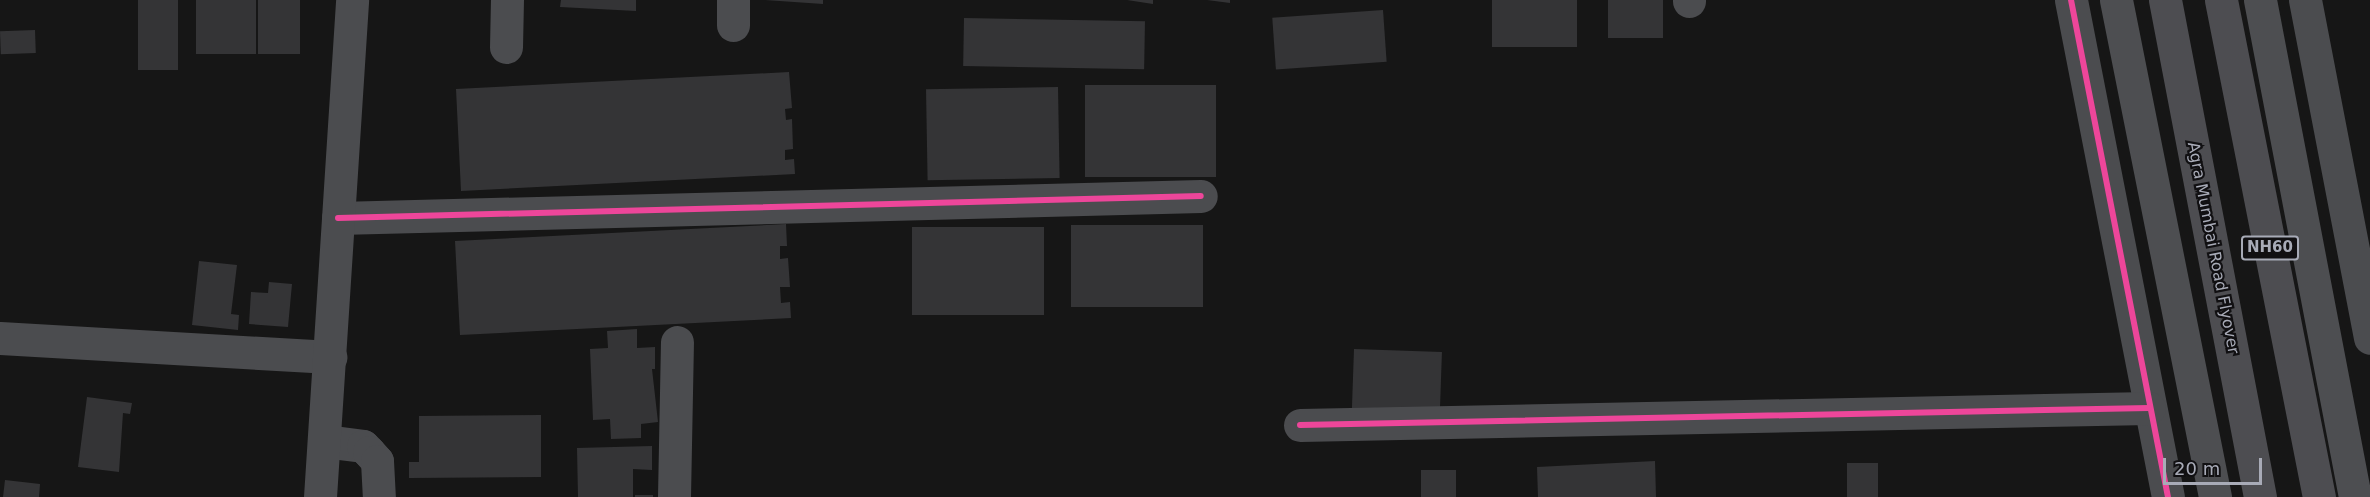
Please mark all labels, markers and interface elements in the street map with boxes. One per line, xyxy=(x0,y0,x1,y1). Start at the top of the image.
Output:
street label: Agra Mumbai Road Flyover xyxy=(2183,140,2243,356)
road number: NH60 xyxy=(2240,236,2300,260)
scale bar xyxy=(2166,446,2265,484)
text: 20 m xyxy=(2174,458,2220,479)

